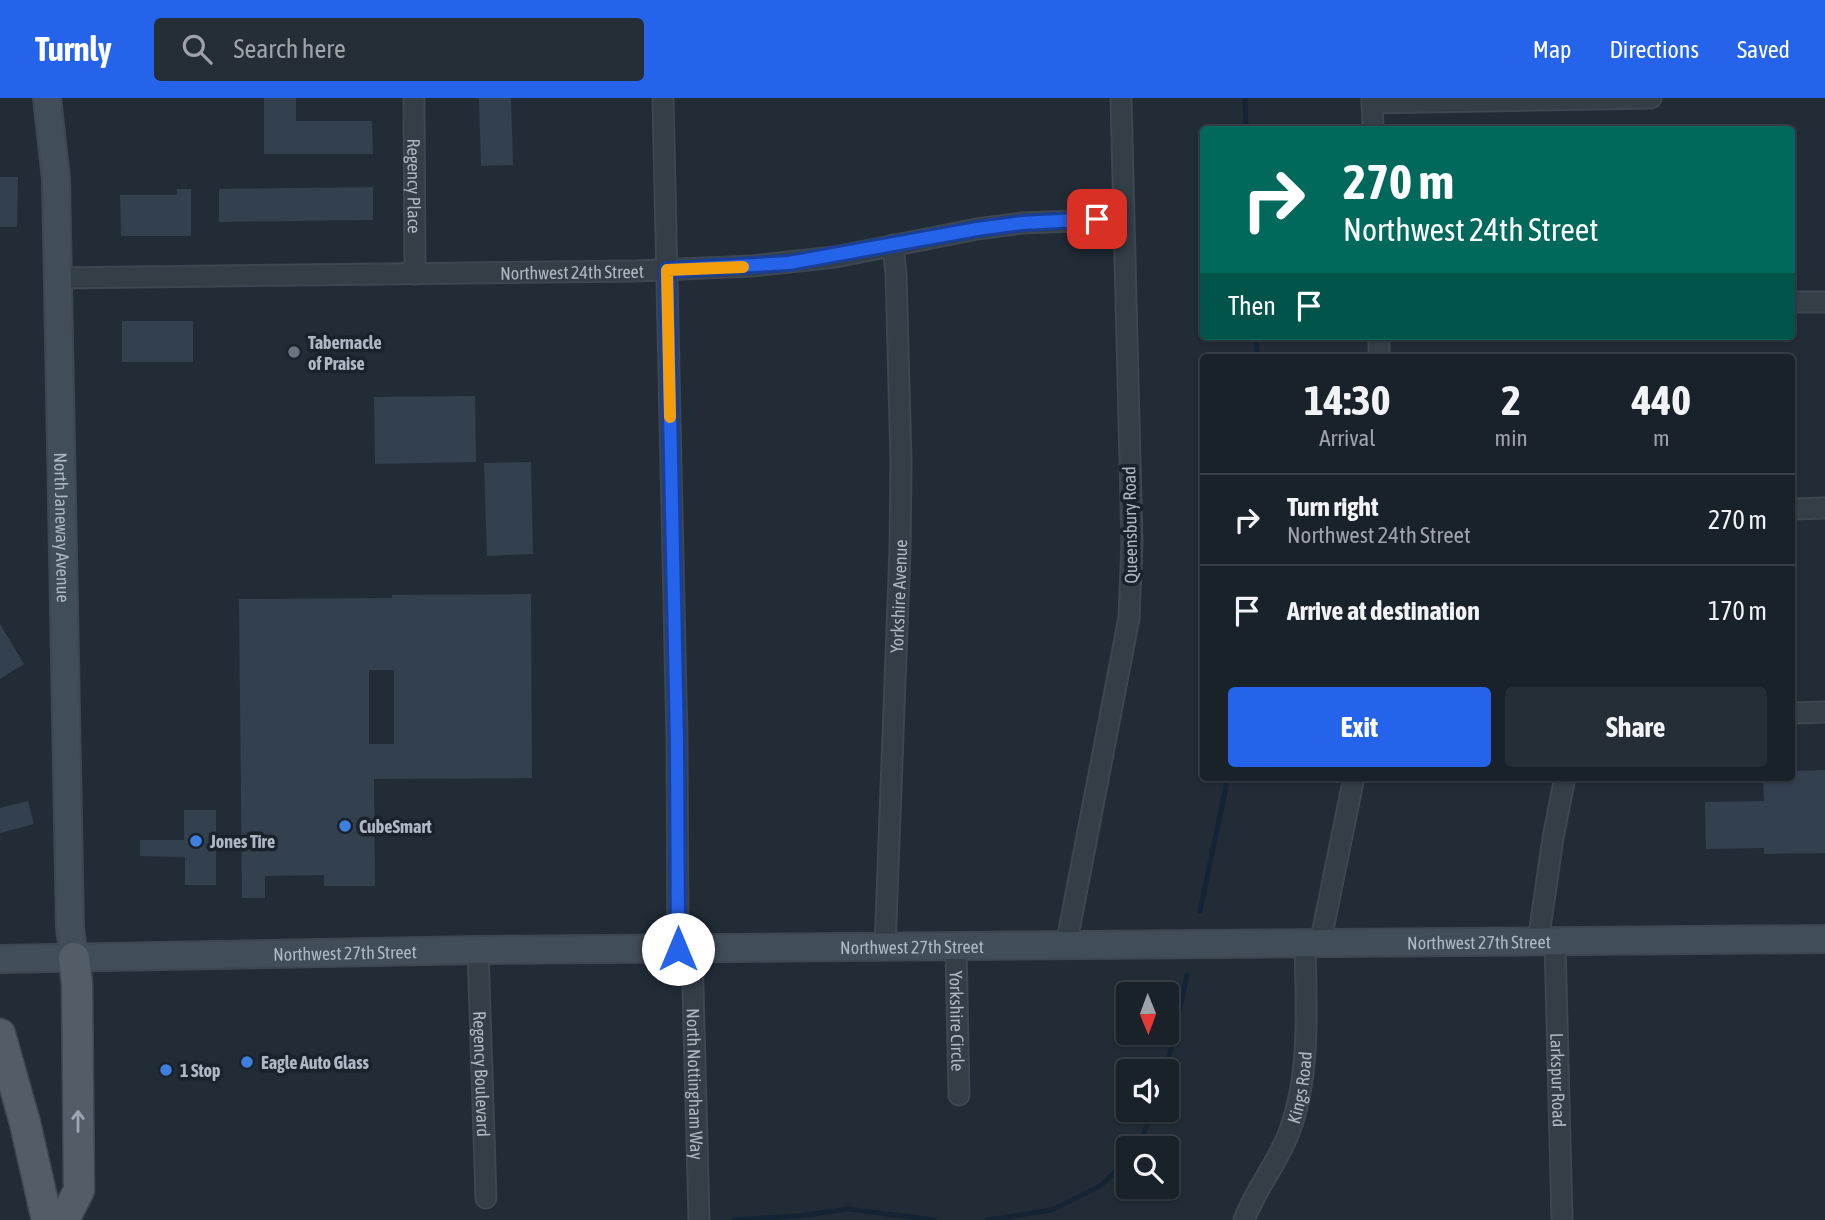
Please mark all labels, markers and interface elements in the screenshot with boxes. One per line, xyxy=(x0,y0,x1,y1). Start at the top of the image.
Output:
search box xyxy=(154,18,644,81)
text: Turnly xyxy=(35,30,112,68)
icon: search xyxy=(178,30,216,68)
text: Search here xyxy=(234,34,346,64)
text: Map xyxy=(1533,36,1571,63)
text: Directions xyxy=(1609,36,1699,63)
text: Saved xyxy=(1737,36,1790,63)
street label: Regency Place xyxy=(404,138,425,234)
text: 270 m xyxy=(1343,153,1454,209)
icon: right xyxy=(1228,154,1319,245)
pin xyxy=(1067,189,1127,249)
icon: arrive xyxy=(1078,200,1116,238)
text: Northwest 24th Street xyxy=(1343,211,1598,248)
street label: Northwest 24th Street xyxy=(500,260,644,283)
icon: arrive xyxy=(1290,287,1328,325)
text: Then xyxy=(1228,291,1276,321)
place label: Tabernacle of Praise xyxy=(308,332,382,374)
marker: Tabernacle of Praise xyxy=(286,344,302,360)
text: 14:30 xyxy=(1304,376,1391,424)
text: 2 xyxy=(1501,376,1521,424)
text: 440 xyxy=(1632,376,1691,424)
text: Arrival xyxy=(1319,425,1375,451)
text: min xyxy=(1495,425,1528,451)
text: m xyxy=(1653,425,1670,451)
street label: North Janeway Avenue xyxy=(51,452,74,603)
street label: Queensbury Road xyxy=(1118,466,1142,584)
text: Turn right xyxy=(1287,492,1378,522)
icon: right xyxy=(1228,501,1266,539)
text: 270 m xyxy=(1708,505,1767,535)
text: Northwest 24th Street xyxy=(1287,522,1471,548)
street label: Yorkshire Avenue xyxy=(886,539,911,653)
icon: arrive xyxy=(1228,592,1266,630)
text: Arrive at destination xyxy=(1287,596,1480,626)
text: 170 m xyxy=(1708,596,1767,626)
button: Exit xyxy=(1228,687,1491,767)
button: Share xyxy=(1505,687,1767,767)
place label: CubeSmart xyxy=(359,816,433,837)
marker: CubeSmart xyxy=(337,818,353,834)
place label: Jones Tire xyxy=(209,831,275,852)
marker: Jones Tire xyxy=(188,833,204,849)
position arrow xyxy=(641,912,715,986)
street label: Northwest 27th Street xyxy=(1407,931,1551,953)
street label: Northwest 27th Street xyxy=(840,935,984,958)
street label: Northwest 27th Street xyxy=(273,941,417,964)
street label: Yorkshire Circle xyxy=(946,970,969,1072)
north arrow xyxy=(1116,982,1180,1045)
map controls xyxy=(1116,982,1179,1199)
street label: North Nottingham Way xyxy=(683,1008,708,1160)
street label: Regency Boulevard xyxy=(469,1011,495,1137)
street label: Larkspur Road xyxy=(1547,1033,1570,1127)
street label: Kings Road xyxy=(1282,1051,1316,1126)
place label: Eagle Auto Glass xyxy=(261,1052,369,1073)
marker: Eagle Auto Glass xyxy=(239,1054,255,1070)
button: sound xyxy=(1116,1059,1179,1122)
place label: 1 Stop xyxy=(180,1060,220,1081)
marker: 1 Stop xyxy=(158,1062,174,1078)
one-way arrow xyxy=(71,1110,85,1133)
button: search xyxy=(1116,1136,1179,1199)

